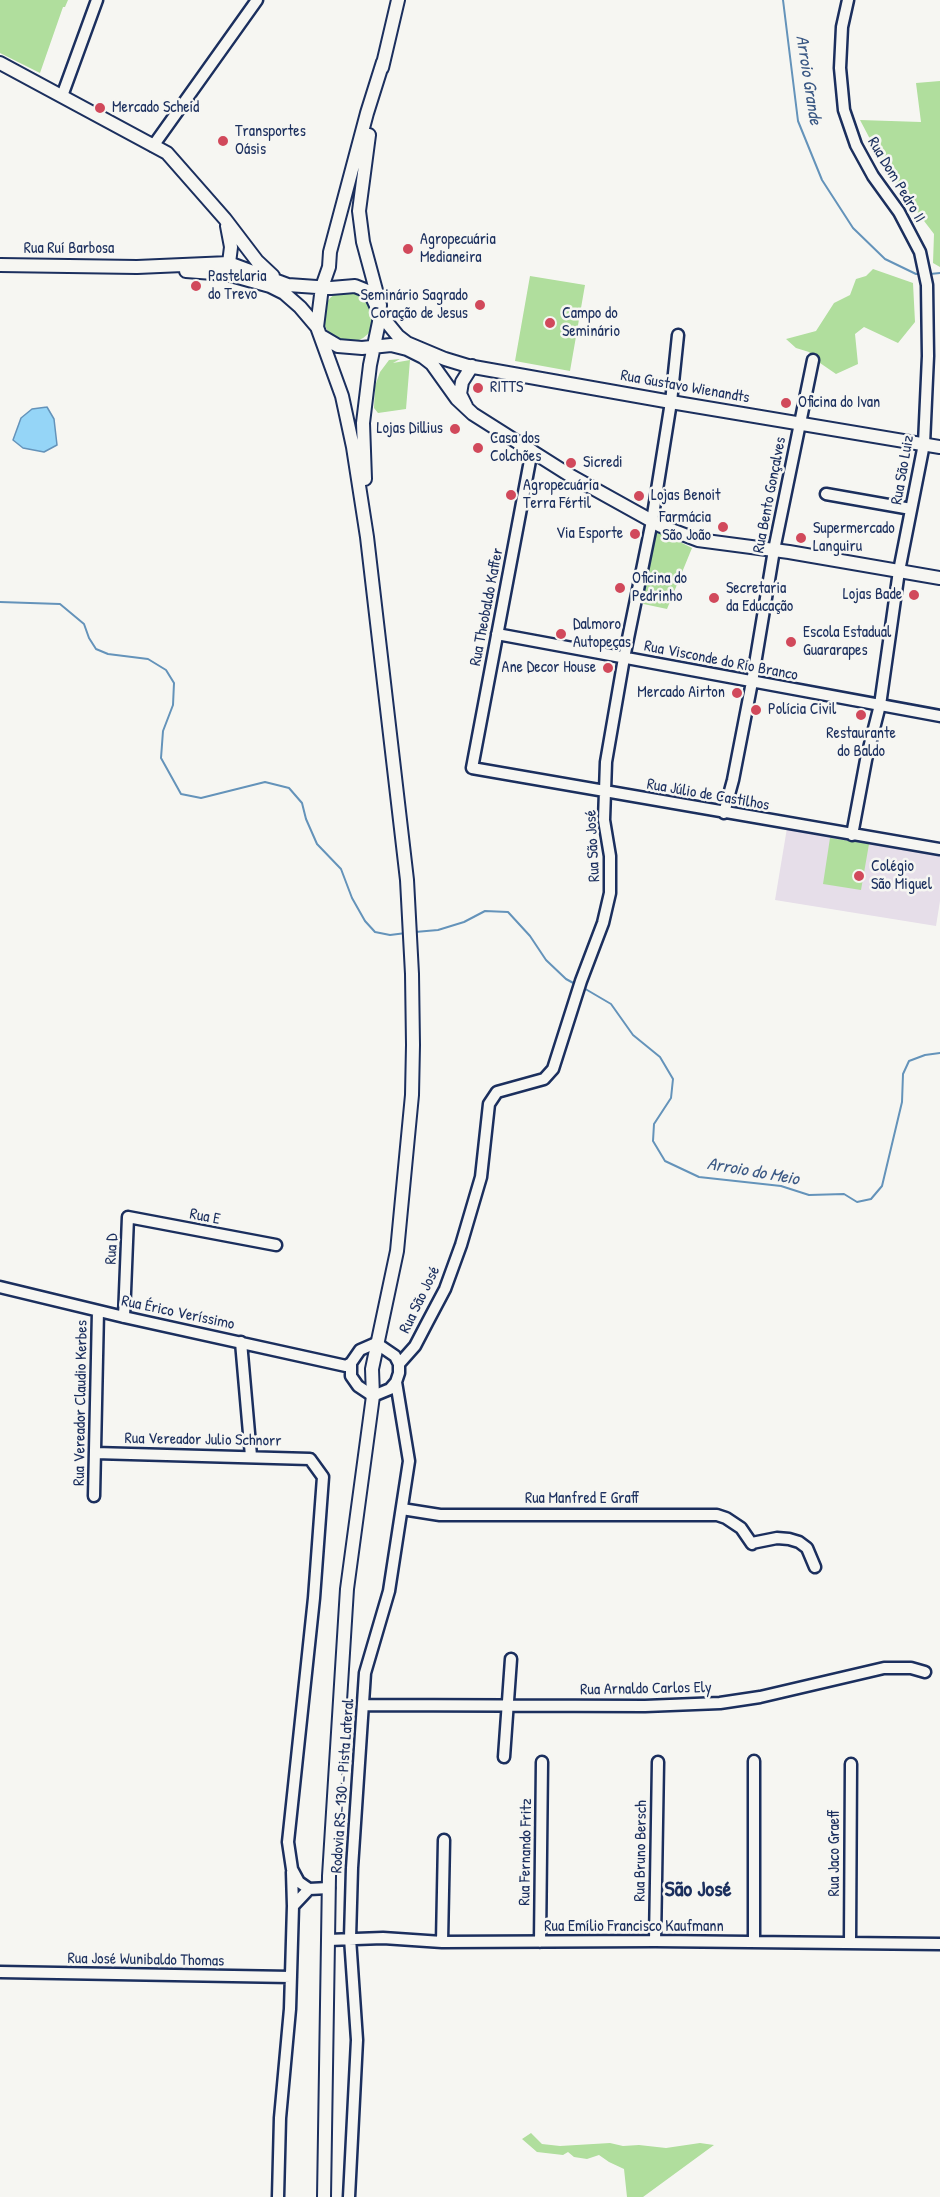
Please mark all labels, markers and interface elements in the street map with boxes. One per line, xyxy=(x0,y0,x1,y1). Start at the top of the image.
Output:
water label: Arroio Grande xyxy=(790,34,826,126)
place label: Mercado Scheid xyxy=(112,98,199,118)
marker: Mercado Scheid xyxy=(93,101,107,115)
place label: Transportes Oásis xyxy=(235,122,306,160)
marker: Transportes Oásis xyxy=(216,134,230,148)
street label: Rua Dom Pedro II xyxy=(863,134,929,226)
place label: Agropecuária Medianeira xyxy=(420,230,496,268)
street label: Rua Ruí Barbosa xyxy=(24,239,114,259)
marker: Agropecuária Medianeira xyxy=(401,242,415,256)
place label: Pastelaria do Trevo xyxy=(208,267,267,305)
marker: Pastelaria do Trevo xyxy=(189,279,203,293)
place label: Seminário Sagrado Coração de Jesus xyxy=(361,286,468,324)
marker: Seminário Sagrado Coração de Jesus xyxy=(473,298,487,312)
place label: Campo do Seminário xyxy=(562,304,620,342)
marker: Campo do Seminário xyxy=(543,316,557,330)
street label: Rua Gustavo Wienandts xyxy=(619,366,751,408)
place label: RITTS xyxy=(490,378,523,398)
marker: RITTS xyxy=(471,381,485,395)
place label: Oficina do Ivan xyxy=(798,393,880,413)
marker: Oficina do Ivan xyxy=(779,396,793,410)
place label: Lojas Dillius xyxy=(377,419,443,439)
marker: Lojas Dillius xyxy=(448,422,462,436)
place label: Casa dos Colchões xyxy=(490,429,541,467)
street label: Rua São Luiz xyxy=(887,434,919,506)
street label: Rua Bento Gonçalves xyxy=(749,435,791,555)
marker: Casa dos Colchões xyxy=(471,441,485,455)
place label: Sicredi xyxy=(583,453,622,473)
marker: Sicredi xyxy=(564,456,578,470)
place label: Agropecuária Terra Fértil xyxy=(523,476,599,514)
place label: Lojas Benoit xyxy=(651,486,721,506)
marker: Agropecuária Terra Fértil xyxy=(504,488,518,502)
marker: Lojas Benoit xyxy=(632,489,646,503)
place label: Farmácia São João xyxy=(659,508,711,546)
place label: Supermercado Languiru xyxy=(813,519,895,557)
marker: Farmácia São João xyxy=(716,520,730,534)
place label: Via Esporte xyxy=(556,524,623,544)
marker: Via Esporte xyxy=(628,527,642,541)
marker: Supermercado Languiru xyxy=(794,531,808,545)
street label: Rua Theobaldo Kaffer xyxy=(466,546,508,668)
place label: Oficina do Pedrinho xyxy=(632,569,687,607)
place label: Secretaria da Educação xyxy=(726,579,793,617)
marker: Oficina do Pedrinho xyxy=(613,581,627,595)
place label: Lojas Bade xyxy=(843,585,902,605)
marker: Lojas Bade xyxy=(907,588,921,602)
marker: Secretaria da Educação xyxy=(707,591,721,605)
place label: Dalmoro Autopeças xyxy=(573,615,631,653)
place label: Escola Estadual Guararapes xyxy=(803,623,891,661)
marker: Dalmoro Autopeças xyxy=(554,627,568,641)
marker: Escola Estadual Guararapes xyxy=(784,635,798,649)
street label: Rua Visconde do Rio Branco xyxy=(642,637,800,685)
place label: Ane Decor House xyxy=(502,658,596,678)
marker: Ane Decor House xyxy=(601,661,615,675)
place label: Mercado Airton xyxy=(637,683,725,703)
marker: Mercado Airton xyxy=(730,686,744,700)
place label: Polícia Civil xyxy=(768,700,836,720)
marker: Polícia Civil xyxy=(749,703,763,717)
marker: Restaurante do Baldo xyxy=(854,708,868,722)
place label: Restaurante do Baldo xyxy=(826,724,896,762)
street label: Rua Júlio de Castilhos xyxy=(645,775,771,815)
street label: Rua São José xyxy=(582,809,604,883)
place label: Colégio São Miguel xyxy=(871,857,932,895)
marker: Colégio São Miguel xyxy=(852,869,866,883)
water label: Arroio do Meio xyxy=(705,1153,801,1191)
street label: Rua E xyxy=(188,1205,222,1229)
street label: Rua D xyxy=(102,1233,122,1265)
street label: Rua São José xyxy=(396,1263,444,1337)
street label: Rua Érico Veríssimo xyxy=(120,1292,236,1334)
street label: Rua Vereador Claudio Kerbes xyxy=(70,1320,92,1486)
street label: Rua Vereador Julio Schnorr xyxy=(124,1429,282,1451)
street label: Rua Manfred E Graff xyxy=(525,1489,639,1509)
street label: Rua Arnaldo Carlos Ely xyxy=(580,1678,712,1700)
street label: Rodovia RS-130 - Pista Lateral xyxy=(327,1698,359,1874)
street label: Rua Fernando Fritz xyxy=(515,1798,537,1906)
street label: Rua Bruno Bersch xyxy=(631,1800,651,1902)
street label: Rua Jaco Graeff xyxy=(825,1809,845,1897)
district label: São José xyxy=(665,1877,731,1903)
street label: Rua Emílio Francisco Kaufmann xyxy=(544,1917,724,1937)
street label: Rua José Wunibaldo Thomas xyxy=(67,1949,225,1971)

